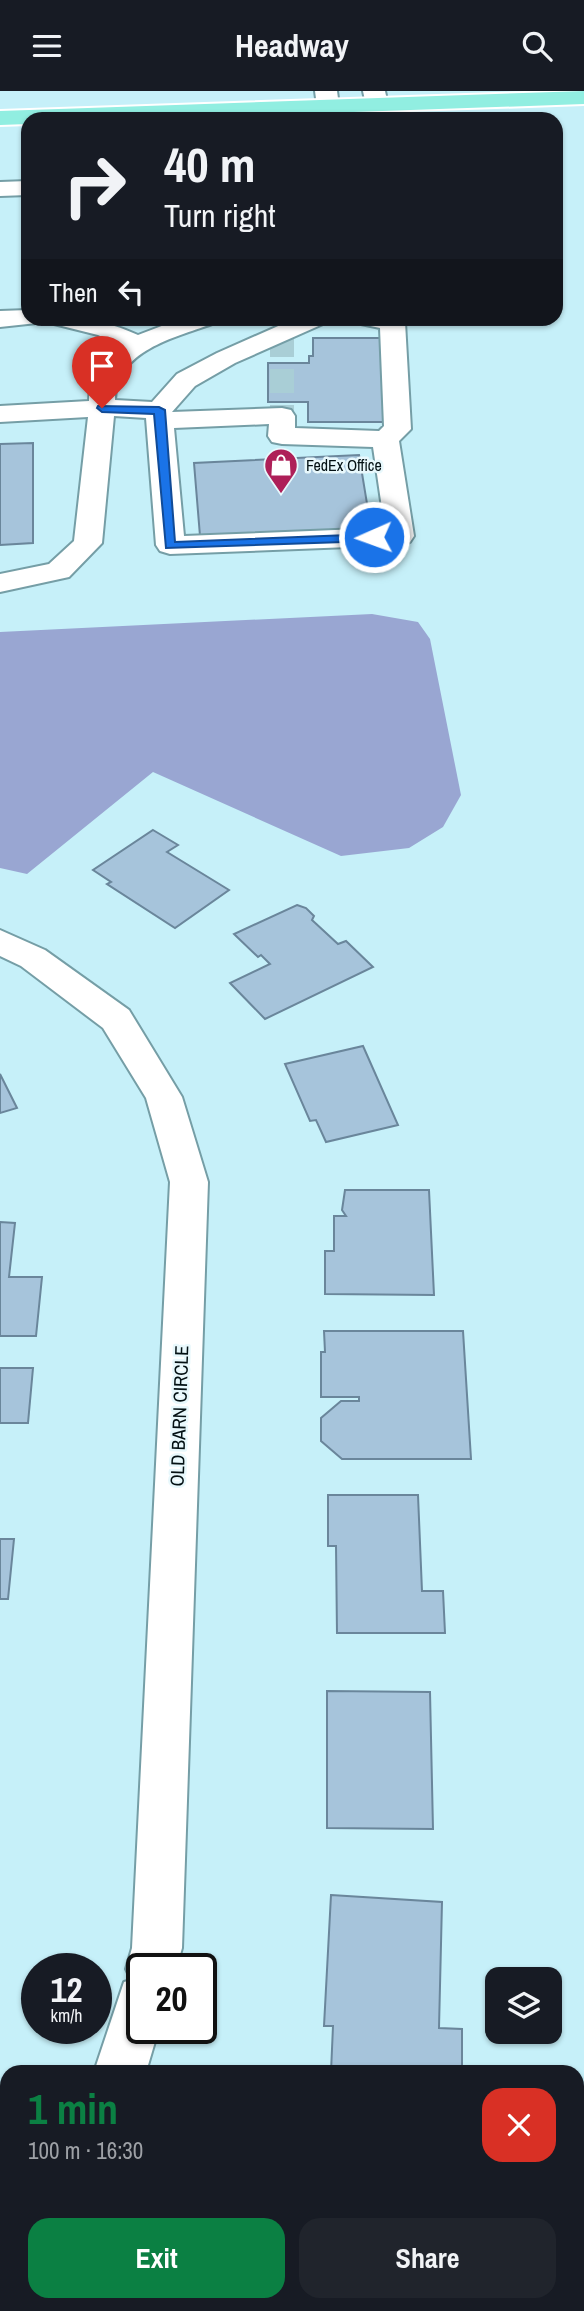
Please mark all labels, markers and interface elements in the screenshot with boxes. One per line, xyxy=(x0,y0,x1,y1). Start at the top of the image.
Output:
text: Headway xyxy=(235,24,349,67)
icon: menu xyxy=(28,27,66,65)
icon: search xyxy=(518,27,556,65)
text: 40 m xyxy=(164,131,256,197)
icon: right xyxy=(49,140,140,231)
text: Turn right xyxy=(164,194,276,237)
icon: left xyxy=(112,273,150,311)
text: Then xyxy=(49,275,98,310)
pin xyxy=(72,336,132,408)
icon: arrive xyxy=(83,347,121,385)
shop icon: FedEx Office xyxy=(262,446,300,495)
place label: FedEx Office xyxy=(306,454,382,476)
position arrow xyxy=(337,500,411,574)
street label: OLD BARN CIRCLE xyxy=(164,1345,194,1487)
speed limit sign: 20 xyxy=(126,1953,217,2044)
text: 12 xyxy=(51,1966,82,2013)
map controls xyxy=(485,1967,562,2044)
button: layers xyxy=(485,1967,562,2044)
text: km/h xyxy=(51,2003,83,2028)
text: 1 min xyxy=(28,2081,118,2137)
button: close xyxy=(482,2088,556,2162)
text: 100 m · 16:30 xyxy=(28,2135,143,2166)
button: Exit xyxy=(28,2218,285,2298)
button: Share xyxy=(299,2218,556,2298)

